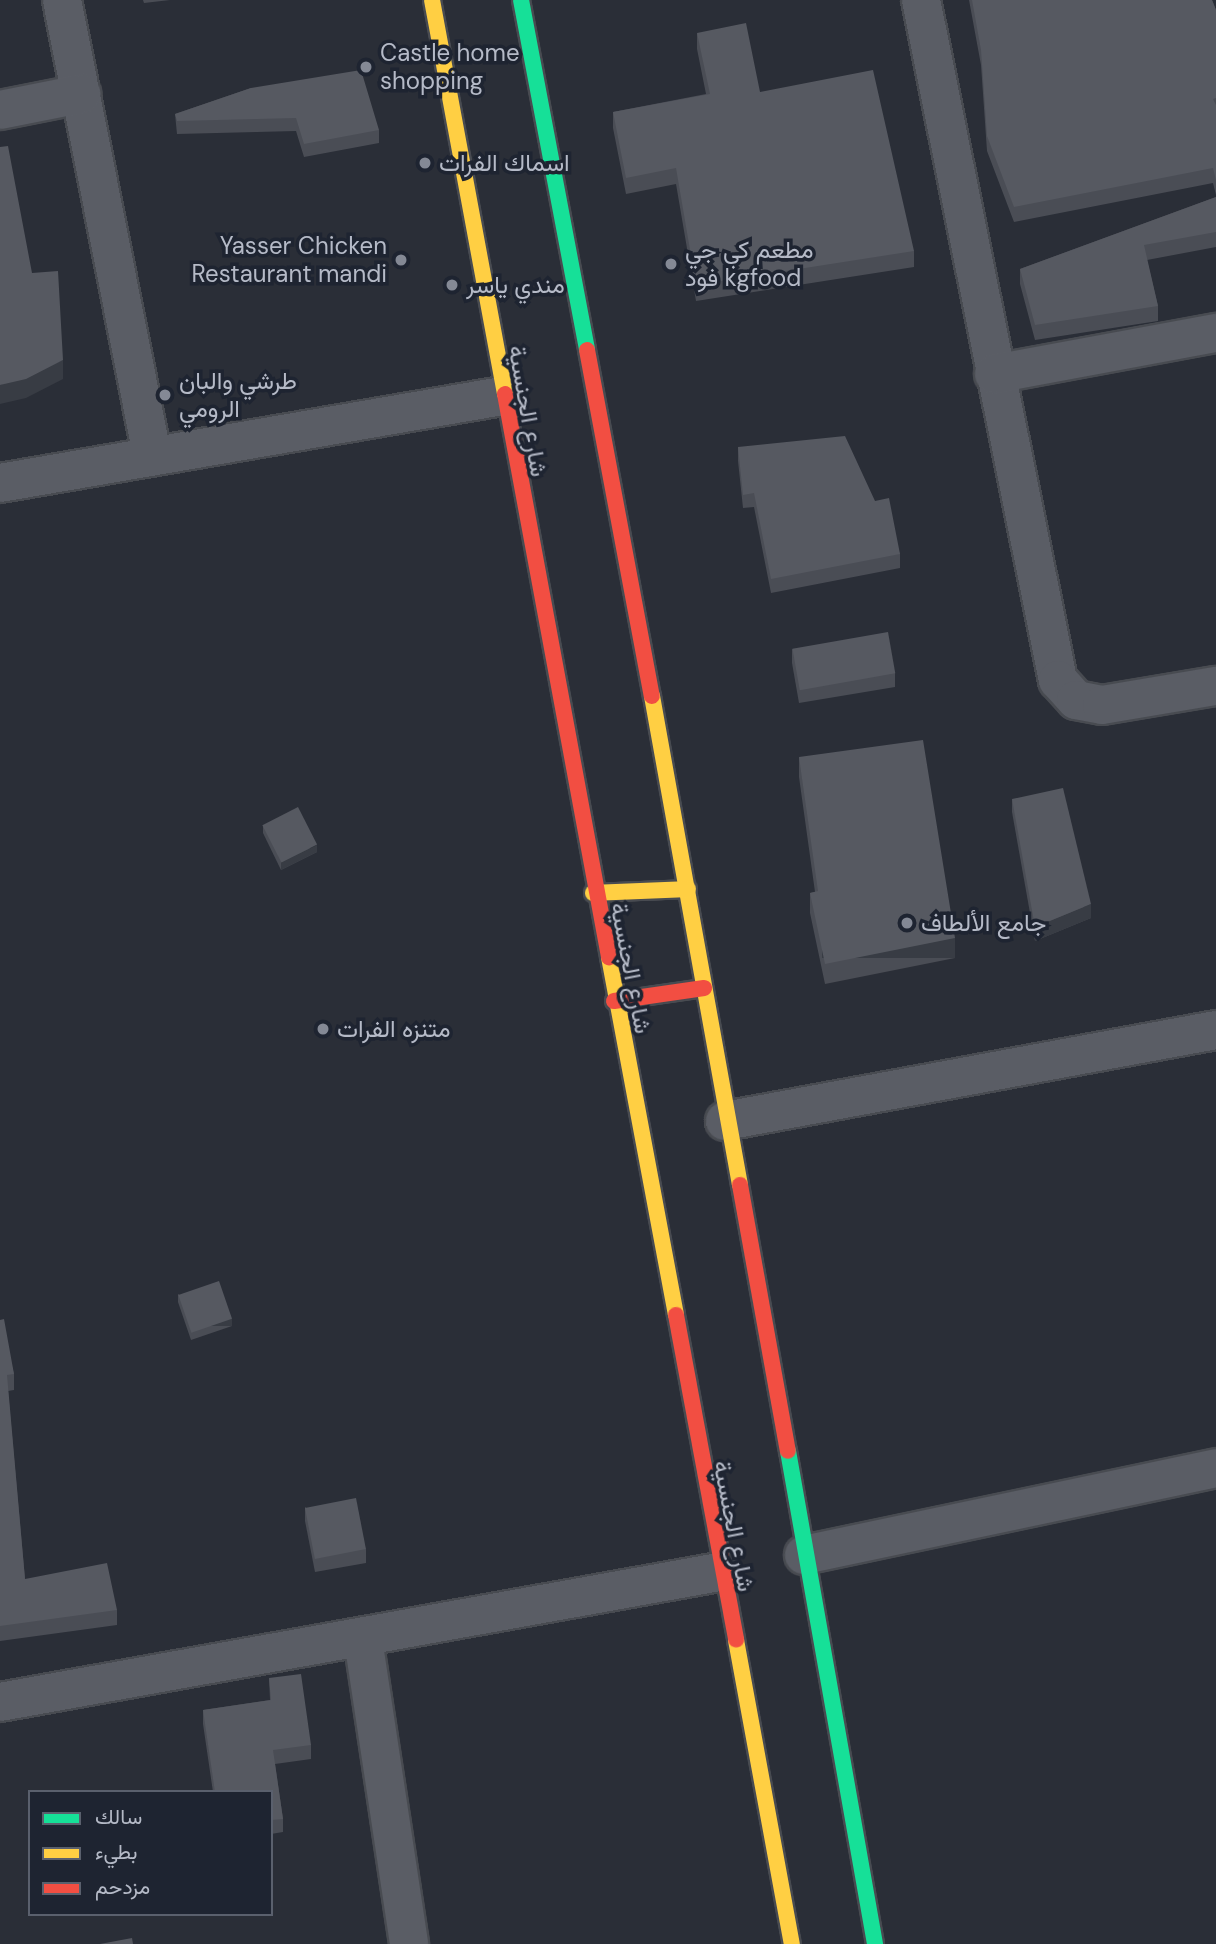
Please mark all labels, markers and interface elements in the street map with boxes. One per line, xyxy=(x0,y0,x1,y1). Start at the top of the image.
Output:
place label: Castle home shopping xyxy=(380,39,520,95)
marker: Castle home shopping xyxy=(358,59,374,75)
place label: اسماك الفرات xyxy=(439,149,570,177)
marker: اسماك الفرات xyxy=(417,155,433,171)
place label: Yasser Chicken Restaurant mandi xyxy=(192,232,387,288)
place label: مطعم کي جي فود kgfood xyxy=(685,236,814,292)
marker: Yasser Chicken Restaurant mandi xyxy=(393,252,409,268)
marker: مطعم کي جي فود kgfood xyxy=(663,256,679,272)
place label: مندي ياسر xyxy=(466,271,565,299)
marker: مندي ياسر xyxy=(444,277,460,293)
street label: شارع الجنسية xyxy=(502,343,554,479)
place label: طرشي والبان الرومي xyxy=(179,367,297,423)
marker: طرشي والبان الرومي xyxy=(157,387,173,403)
street label: شارع الجنسية xyxy=(604,900,658,1036)
place label: جامع الألطاف xyxy=(921,909,1046,937)
marker: جامع الألطاف xyxy=(899,915,915,931)
place label: متنزه الفرات xyxy=(337,1015,451,1043)
marker: متنزه الفرات xyxy=(315,1021,331,1037)
street label: شارع الجنسية xyxy=(707,1458,761,1594)
legend xyxy=(28,1790,273,1916)
text: سالك xyxy=(95,1803,142,1831)
text: بطيء xyxy=(95,1838,138,1866)
text: مزدحم xyxy=(95,1873,150,1901)

